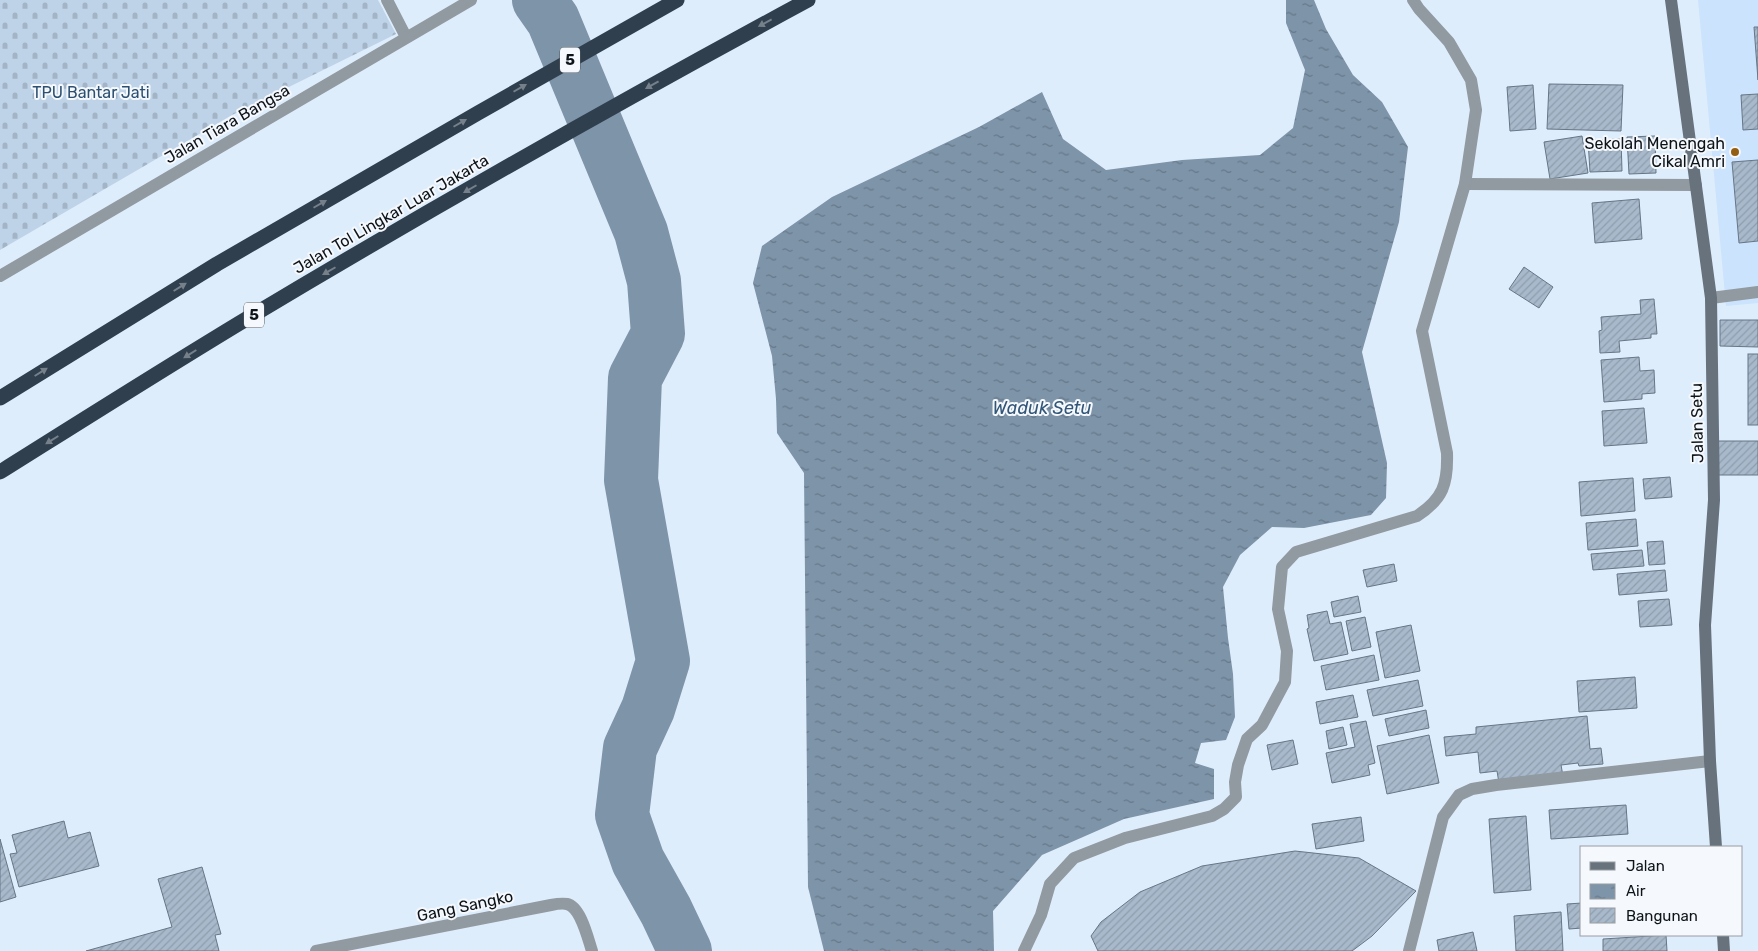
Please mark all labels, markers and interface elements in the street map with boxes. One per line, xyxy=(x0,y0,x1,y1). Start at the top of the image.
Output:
one-way arrow xyxy=(757,19,772,27)
road number: 5 xyxy=(560,48,580,72)
street label: Jalan Tiara Bangsa xyxy=(161,80,293,168)
one-way arrow xyxy=(645,81,660,89)
park label: TPU Bantar Jati xyxy=(32,83,150,102)
one-way arrow xyxy=(514,84,527,93)
one-way arrow xyxy=(454,118,467,127)
place label: Sekolah Menengah Cikal Amri xyxy=(1585,134,1725,171)
marker: Sekolah Menengah Cikal Amri xyxy=(1729,146,1741,158)
street label: Jalan Tol Lingkar Luar Jakarta xyxy=(290,150,492,278)
one-way arrow xyxy=(463,184,476,193)
one-way arrow xyxy=(313,200,326,209)
one-way arrow xyxy=(323,266,336,275)
one-way arrow xyxy=(173,282,186,291)
road number: 5 xyxy=(244,302,264,328)
one-way arrow xyxy=(183,349,196,359)
one-way arrow xyxy=(35,368,48,377)
street label: Jalan Setu xyxy=(1687,383,1707,463)
water label: Waduk Setu xyxy=(993,397,1092,419)
one-way arrow xyxy=(45,435,58,444)
legend xyxy=(1580,846,1743,936)
text: Jalan xyxy=(1626,857,1665,875)
text: Air xyxy=(1626,882,1646,900)
street label: Gang Sangko xyxy=(415,887,515,925)
text: Bangunan xyxy=(1626,907,1698,925)

